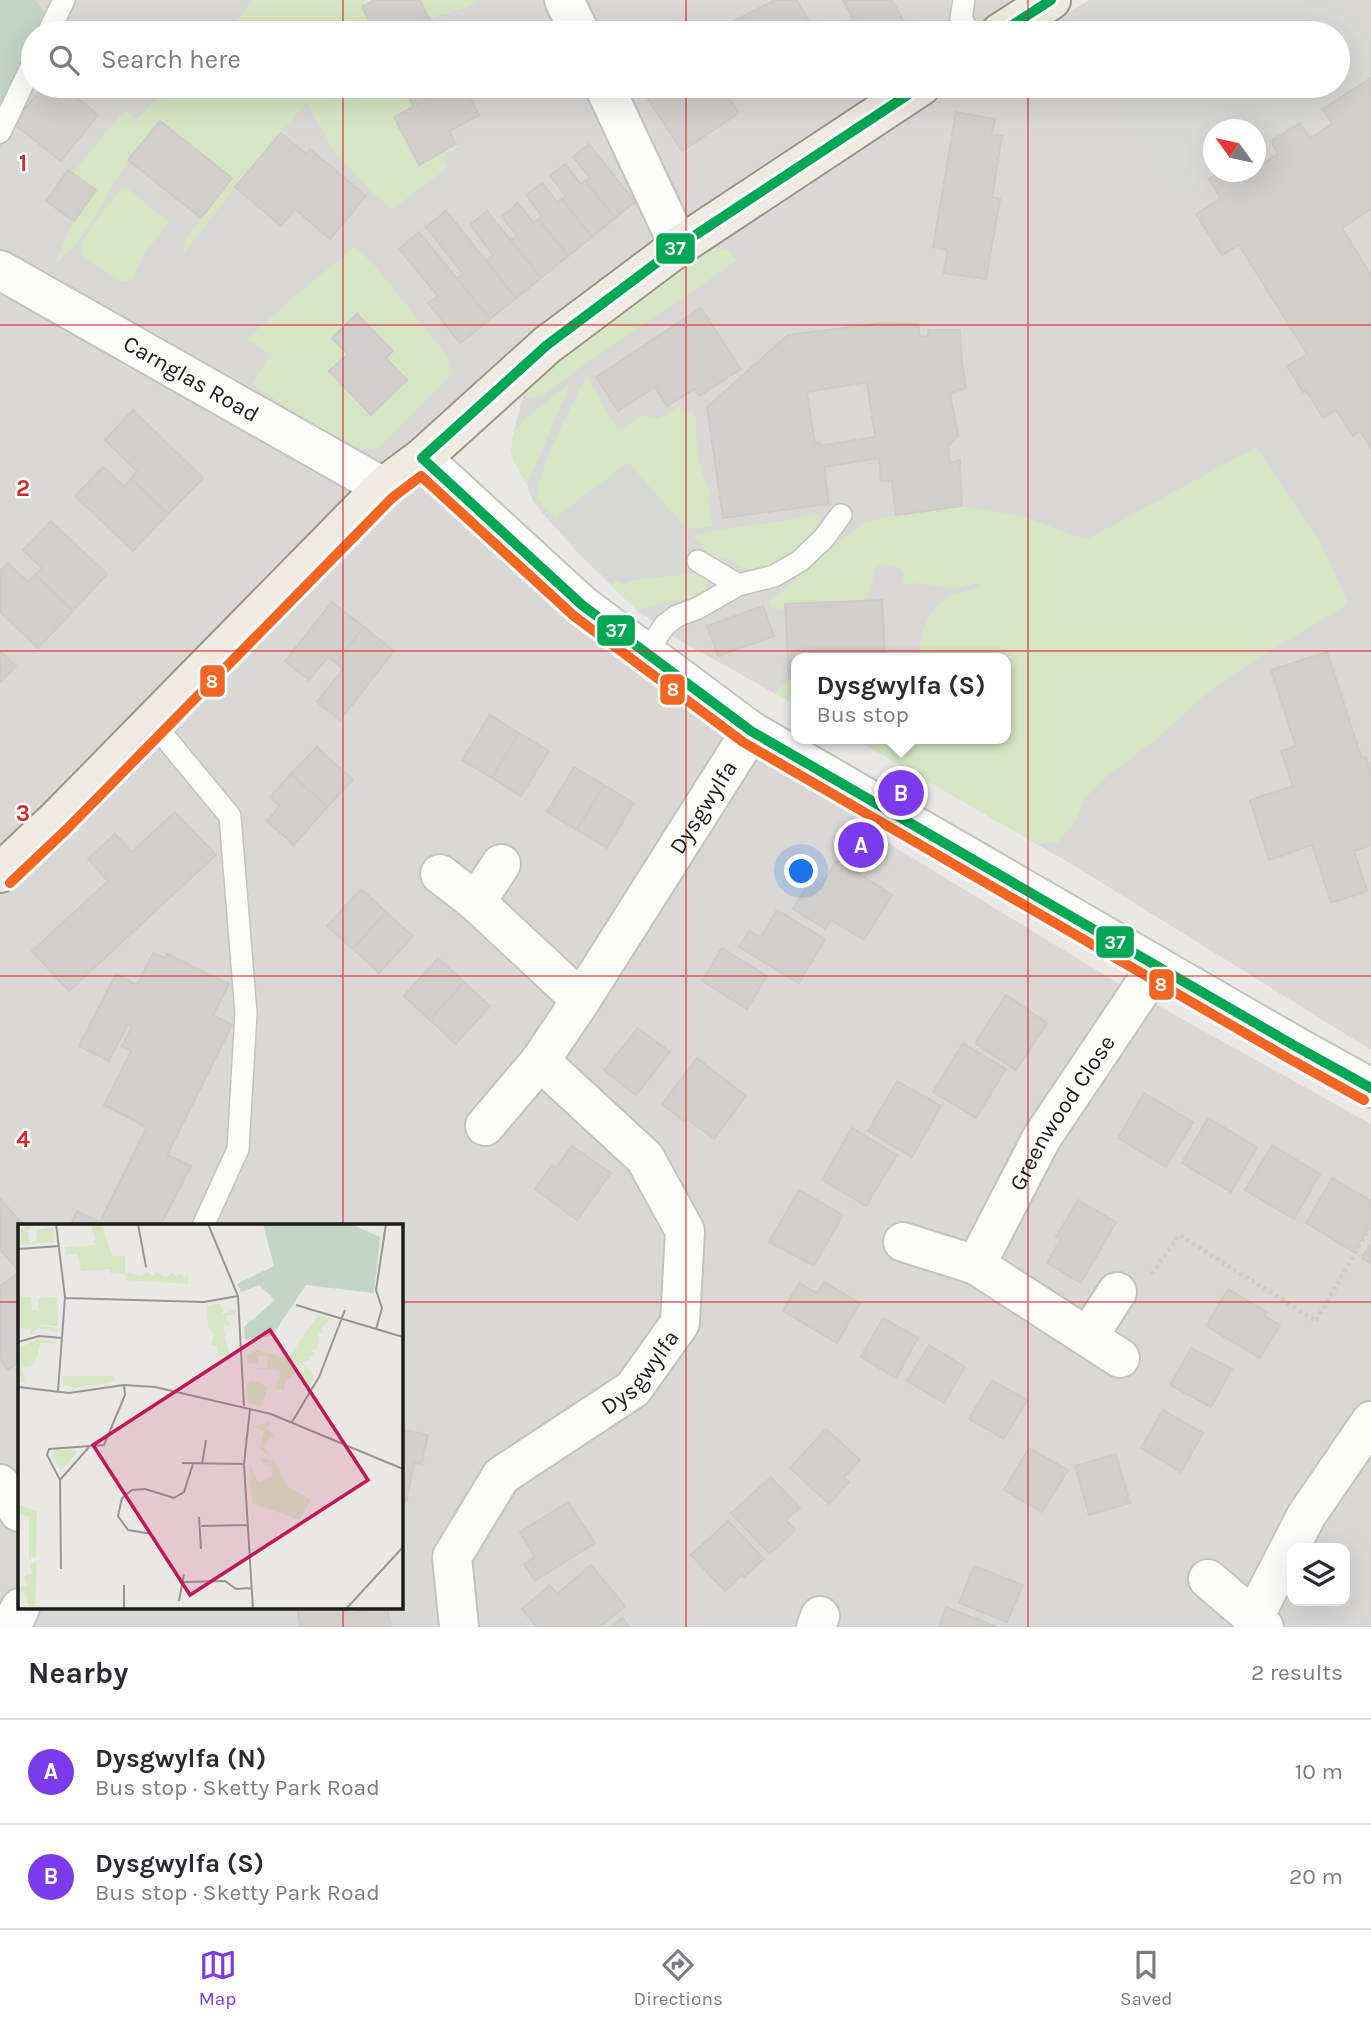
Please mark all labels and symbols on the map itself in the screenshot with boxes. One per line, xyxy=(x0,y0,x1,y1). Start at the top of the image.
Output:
north arrow xyxy=(1203,119,1266,182)
text: 1 xyxy=(19,150,27,177)
line badge: 37 xyxy=(655,232,696,265)
text: 37 xyxy=(664,238,686,260)
street label: Carnglas Road xyxy=(119,330,264,428)
text: 2 xyxy=(16,475,30,502)
line badge: 37 xyxy=(596,614,636,647)
text: 37 xyxy=(605,620,627,642)
line badge: 8 xyxy=(199,664,226,698)
text: 8 xyxy=(206,671,218,693)
line badge: 8 xyxy=(659,673,686,706)
text: 8 xyxy=(667,679,679,701)
street label: Dysgwylfa xyxy=(664,755,743,859)
pin: B xyxy=(878,767,924,819)
text: 3 xyxy=(16,800,30,827)
pin: A xyxy=(838,819,884,871)
your location xyxy=(784,854,818,888)
line badge: 37 xyxy=(1095,925,1135,959)
text: 37 xyxy=(1104,932,1126,954)
line badge: 8 xyxy=(1148,968,1175,1001)
text: 8 xyxy=(1155,974,1167,996)
street label: Greenwood Close xyxy=(1004,1030,1121,1195)
text: 4 xyxy=(16,1126,30,1153)
inset map xyxy=(18,1224,402,1610)
street label: Dysgwylfa xyxy=(596,1325,685,1420)

